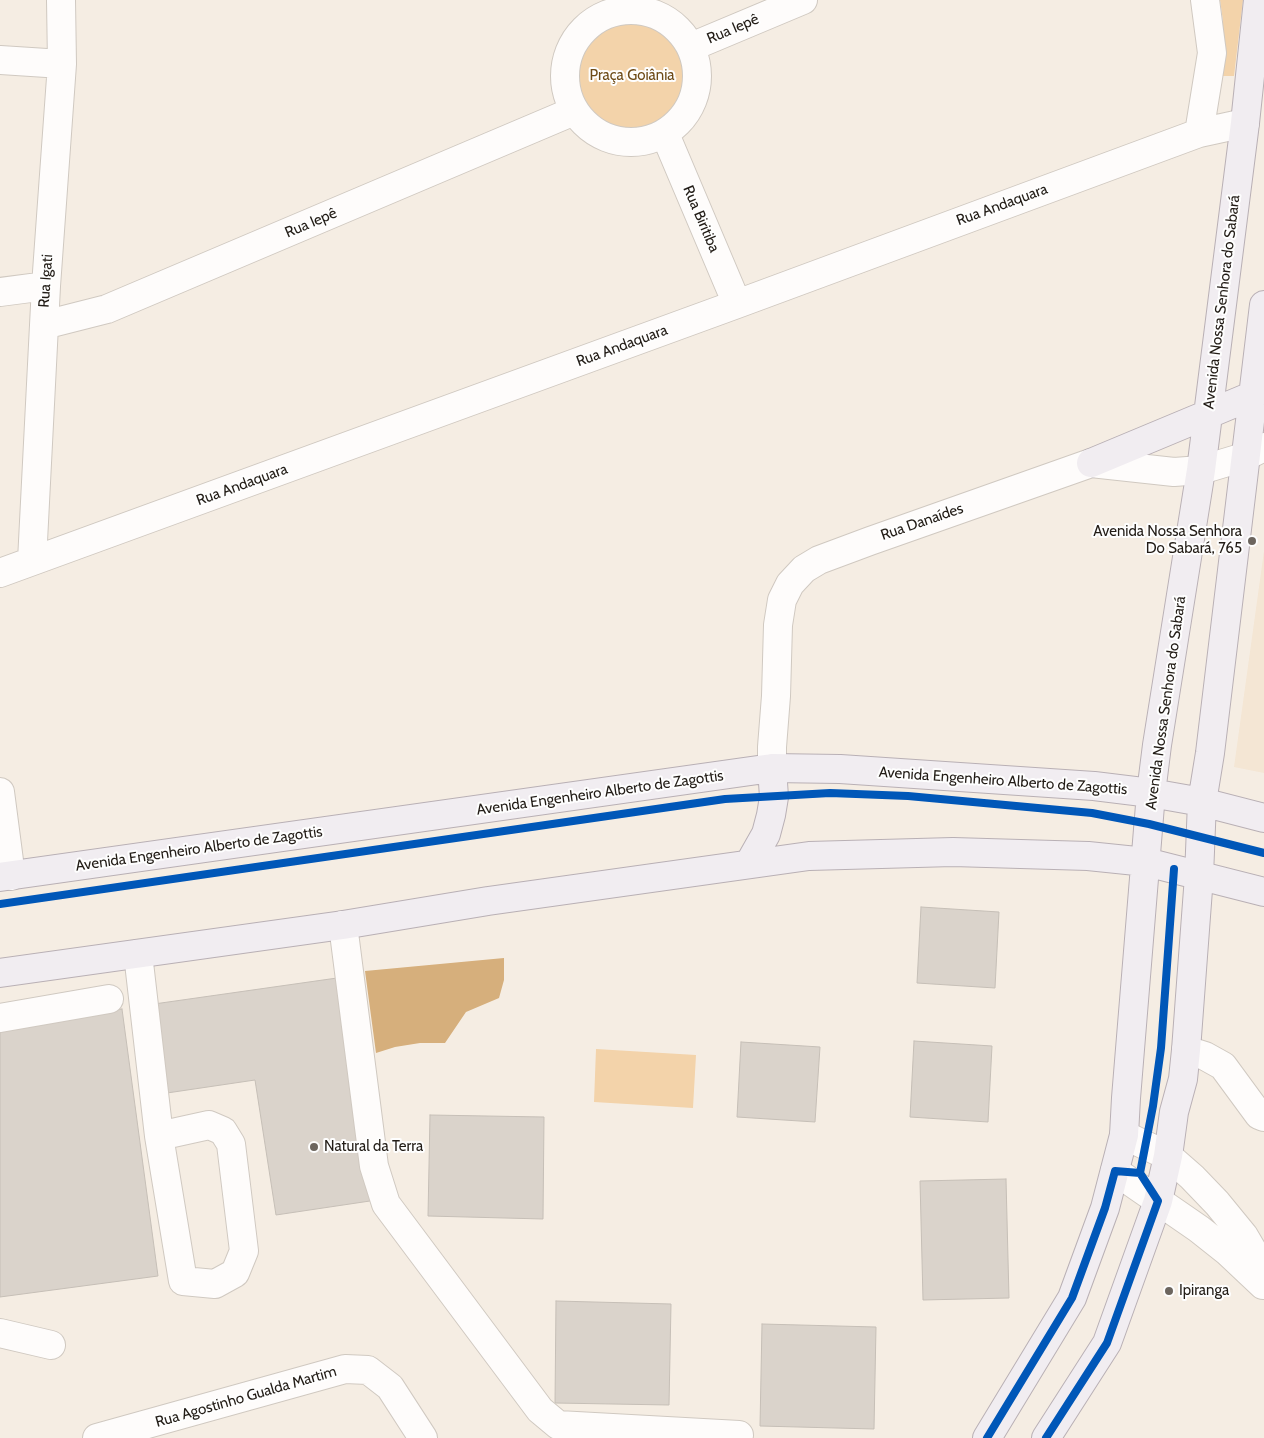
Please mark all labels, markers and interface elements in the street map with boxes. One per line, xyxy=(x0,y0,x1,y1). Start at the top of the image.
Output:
street label: Rua Iepê xyxy=(704,10,762,48)
park label: Praça Goiânia xyxy=(589,67,675,85)
street label: Rua Andaquara xyxy=(954,180,1050,230)
street label: Rua Biritiba xyxy=(679,183,723,255)
street label: Avenida Nossa Senhora do Sabará xyxy=(1200,194,1244,410)
street label: Rua Iepê xyxy=(282,204,340,242)
street label: Rua Igati xyxy=(35,254,57,308)
street label: Rua Andaquara xyxy=(574,321,670,371)
street label: Rua Andaquara xyxy=(194,460,290,510)
street label: Rua Danaídes xyxy=(878,499,966,545)
place label: Avenida Nossa Senhora Do Sabará, 765 xyxy=(1093,523,1242,558)
marker: Avenida Nossa Senhora Do Sabará, 765 xyxy=(1246,535,1258,547)
street label: Avenida Nossa Senhora do Sabará xyxy=(1142,595,1190,811)
street label: Avenida Engenheiro Alberto de Zagottis xyxy=(878,763,1128,799)
street label: Avenida Engenheiro Alberto de Zagottis xyxy=(475,767,725,819)
street label: Avenida Engenheiro Alberto de Zagottis xyxy=(74,823,324,875)
place label: Natural da Terra xyxy=(324,1138,423,1156)
marker: Natural da Terra xyxy=(308,1141,320,1153)
place label: Ipiranga xyxy=(1179,1282,1229,1300)
marker: Ipiranga xyxy=(1163,1285,1175,1297)
street label: Rua Agostinho Gualda Martim xyxy=(153,1363,339,1431)

